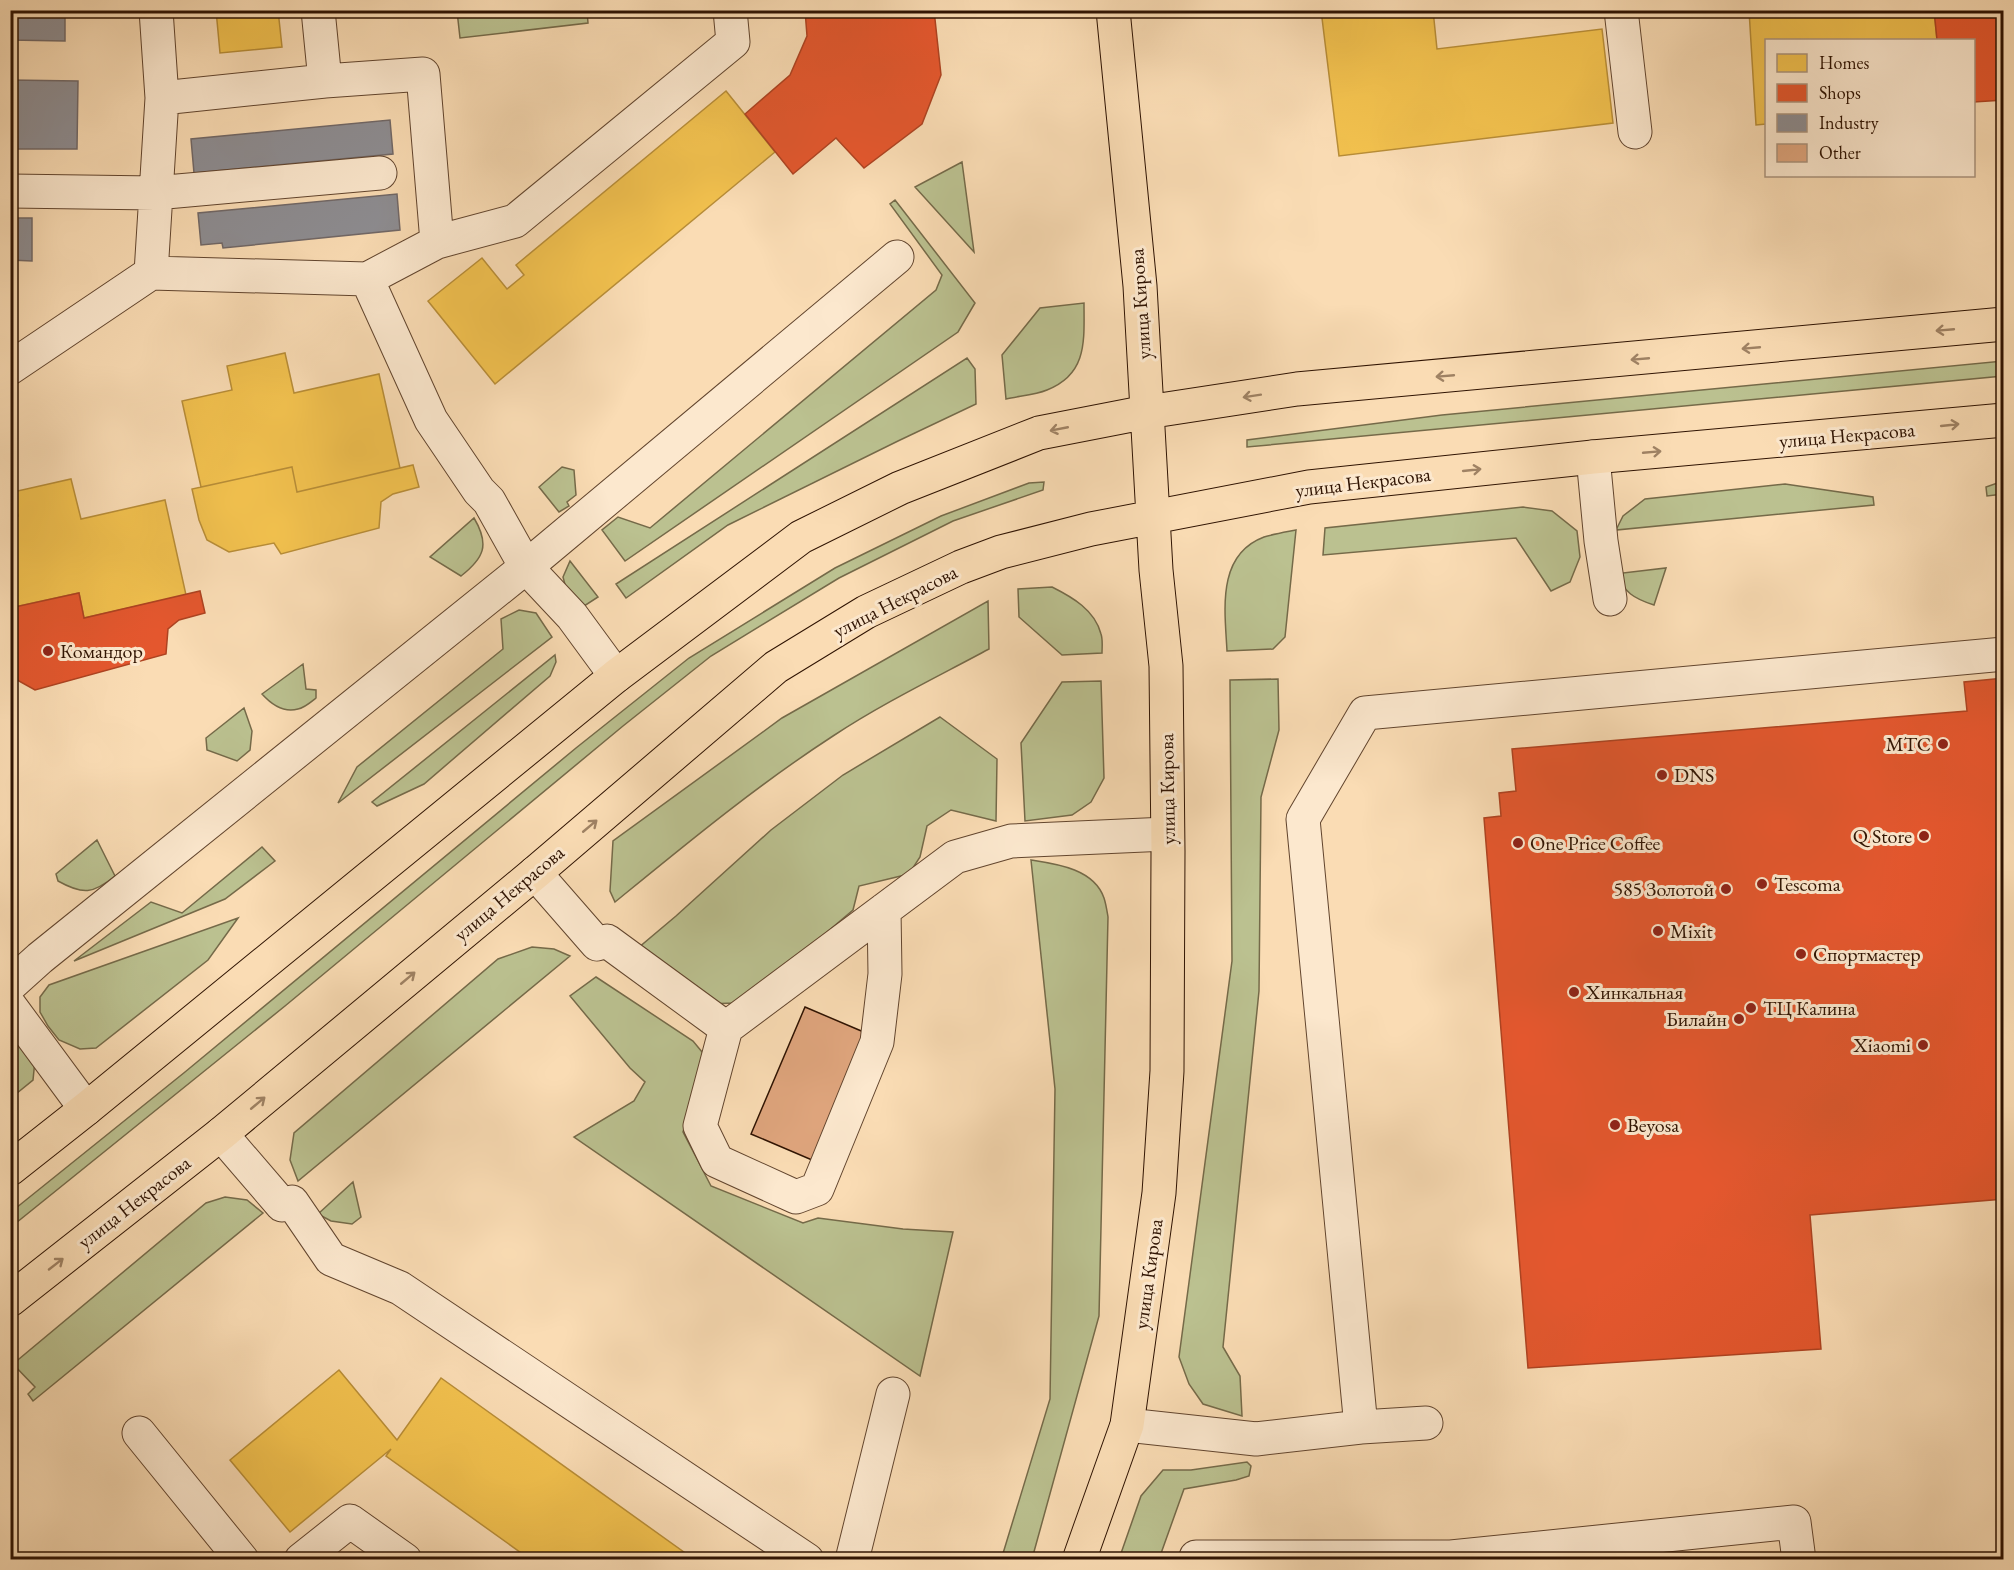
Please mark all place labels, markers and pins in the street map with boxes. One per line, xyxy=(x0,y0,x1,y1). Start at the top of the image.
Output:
place label: Командор xyxy=(60,638,143,664)
marker: Командор xyxy=(41,644,55,658)
place label: МТС xyxy=(1886,731,1931,757)
marker: МТС xyxy=(1936,737,1950,751)
place label: DNS xyxy=(1674,762,1714,788)
marker: DNS xyxy=(1655,768,1669,782)
place label: Q Store xyxy=(1853,823,1912,849)
marker: Q Store xyxy=(1917,829,1931,843)
place label: One Price Coffee xyxy=(1530,830,1660,856)
marker: One Price Coffee xyxy=(1511,836,1525,850)
place label: Tescoma xyxy=(1774,871,1841,897)
place label: 585 Золотой xyxy=(1613,876,1714,902)
marker: Tescoma xyxy=(1755,877,1769,891)
marker: 585 Золотой xyxy=(1719,882,1733,896)
place label: Mixit xyxy=(1670,918,1713,944)
marker: Mixit xyxy=(1651,924,1665,938)
place label: Спортмастер xyxy=(1813,941,1921,967)
marker: Спортмастер xyxy=(1794,947,1808,961)
place label: Хинкальная xyxy=(1585,979,1683,1005)
marker: Хинкальная xyxy=(1567,985,1581,999)
place label: ТЦ Калина xyxy=(1763,995,1856,1021)
marker: ТЦ Калина xyxy=(1744,1001,1758,1015)
place label: Билайн xyxy=(1666,1006,1727,1032)
marker: Билайн xyxy=(1732,1012,1746,1026)
place label: Xiaomi xyxy=(1853,1032,1911,1058)
marker: Xiaomi xyxy=(1916,1038,1930,1052)
place label: Beyosa xyxy=(1627,1112,1679,1138)
marker: Beyosa xyxy=(1608,1118,1622,1132)

